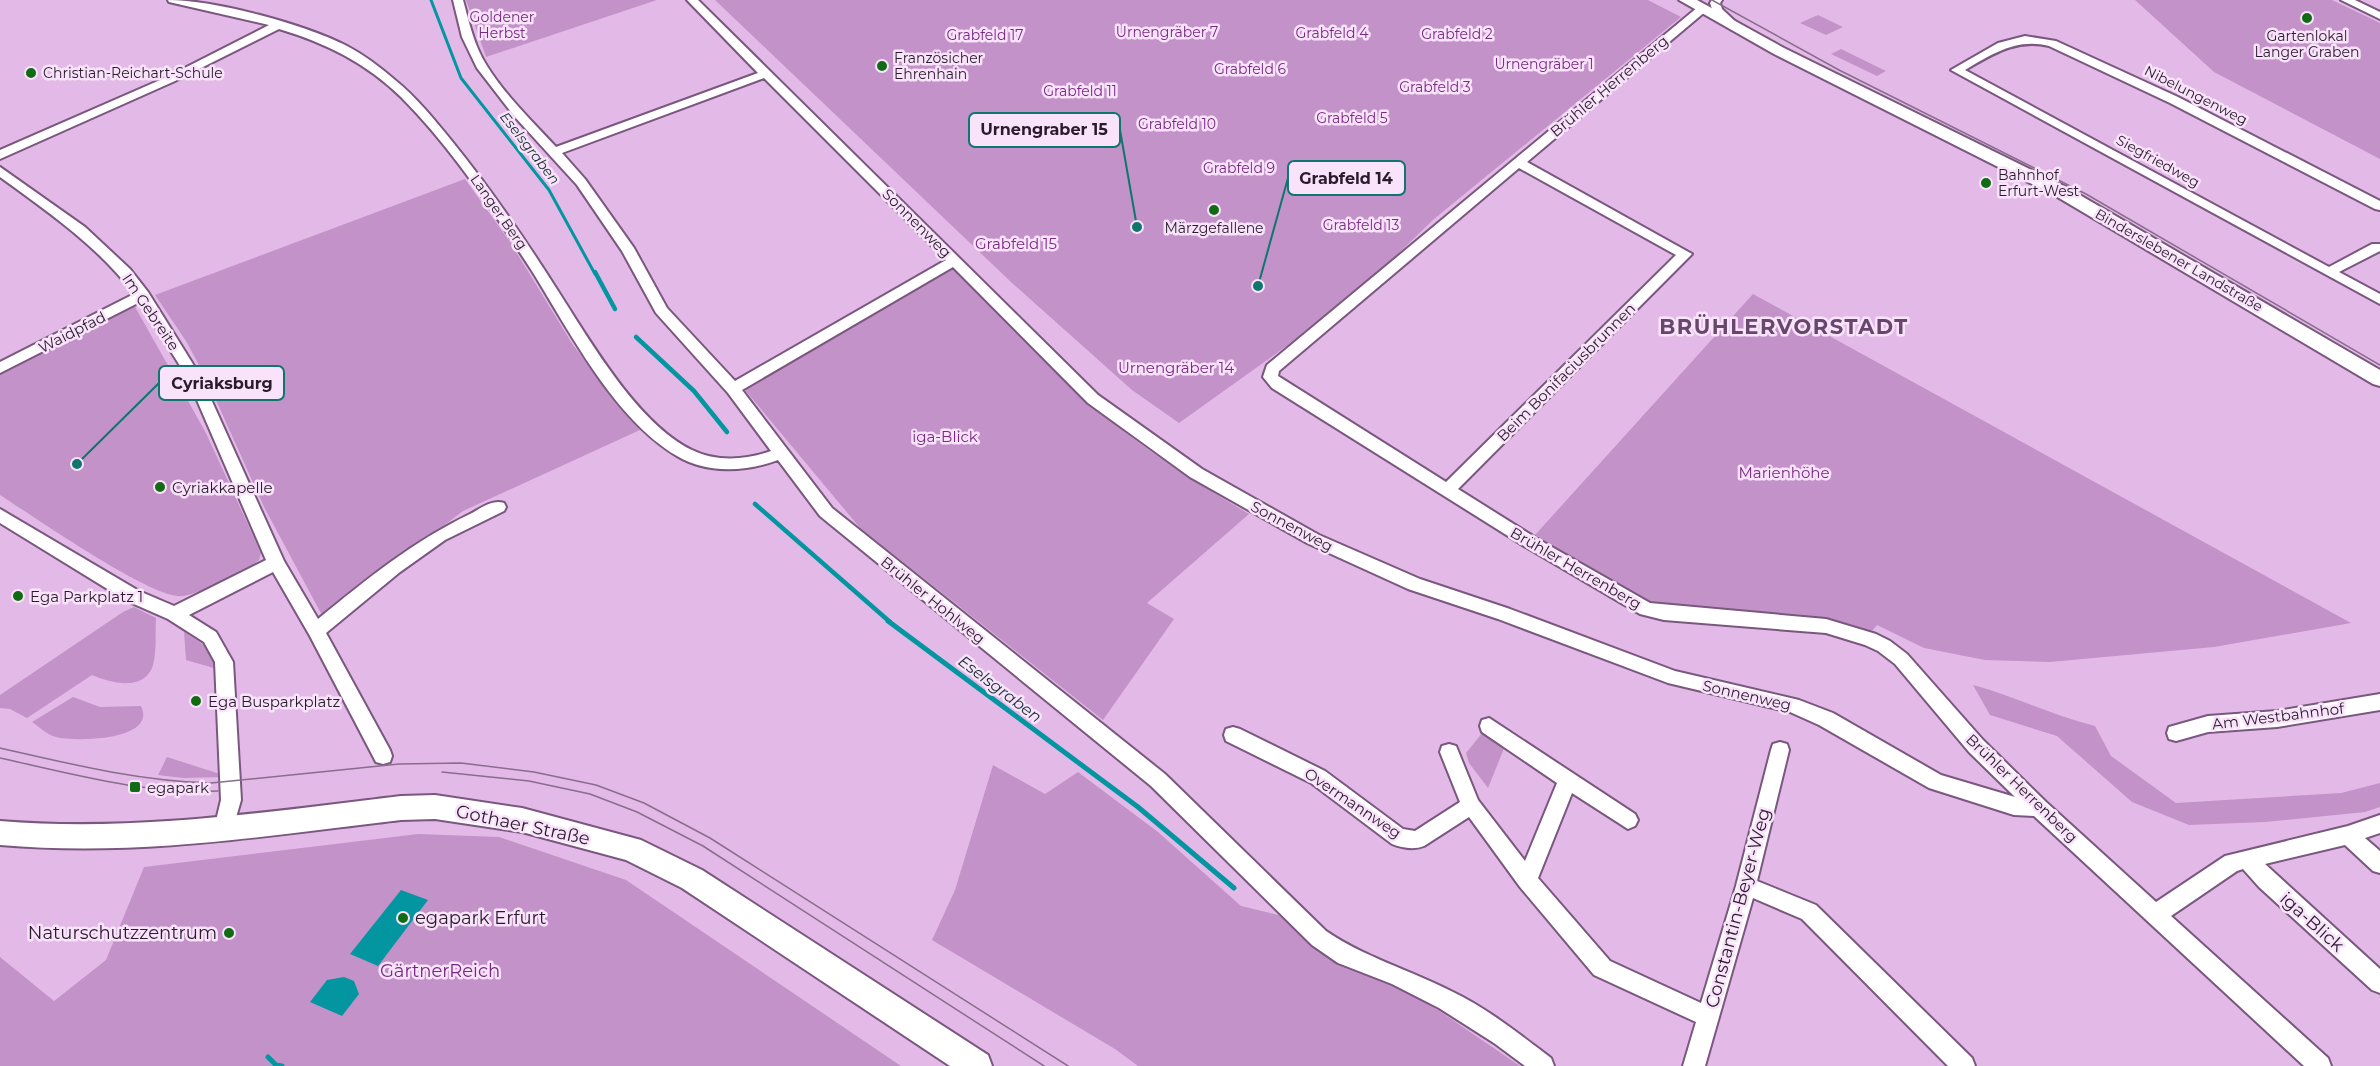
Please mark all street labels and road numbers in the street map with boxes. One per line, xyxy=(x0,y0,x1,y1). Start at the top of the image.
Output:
street label: Brühler Herrenberg xyxy=(1546,31,1672,141)
street label: Nibelungenweg xyxy=(2141,61,2251,129)
street label: Siegfriedweg xyxy=(2113,131,2203,191)
street label: Langer Berg xyxy=(467,171,531,253)
street label: Sonnenweg xyxy=(878,184,956,262)
street label: Binderslebener Landstraße xyxy=(2092,205,2266,315)
street label: Im Gebreite xyxy=(118,270,184,354)
street label: Beim Bonifaciusbrunnen xyxy=(1493,299,1639,445)
street label: Waidpfad xyxy=(35,307,109,357)
street label: Sonnenweg xyxy=(1248,496,1336,556)
street label: Brühler Herrenberg xyxy=(1507,523,1645,613)
street label: Brühler Hohlweg xyxy=(877,552,989,648)
street label: Sonnenweg xyxy=(1701,676,1793,714)
street label: Am Westbahnhof xyxy=(2211,698,2346,734)
street label: Brühler Herrenberg xyxy=(1962,730,2082,846)
street label: Overmannweg xyxy=(1301,764,1405,842)
street label: Gothaer Straße xyxy=(454,800,592,850)
street label: Constantin-Beyer-Weg xyxy=(1701,806,1775,1010)
street label: iga-Blick xyxy=(2275,887,2349,957)

